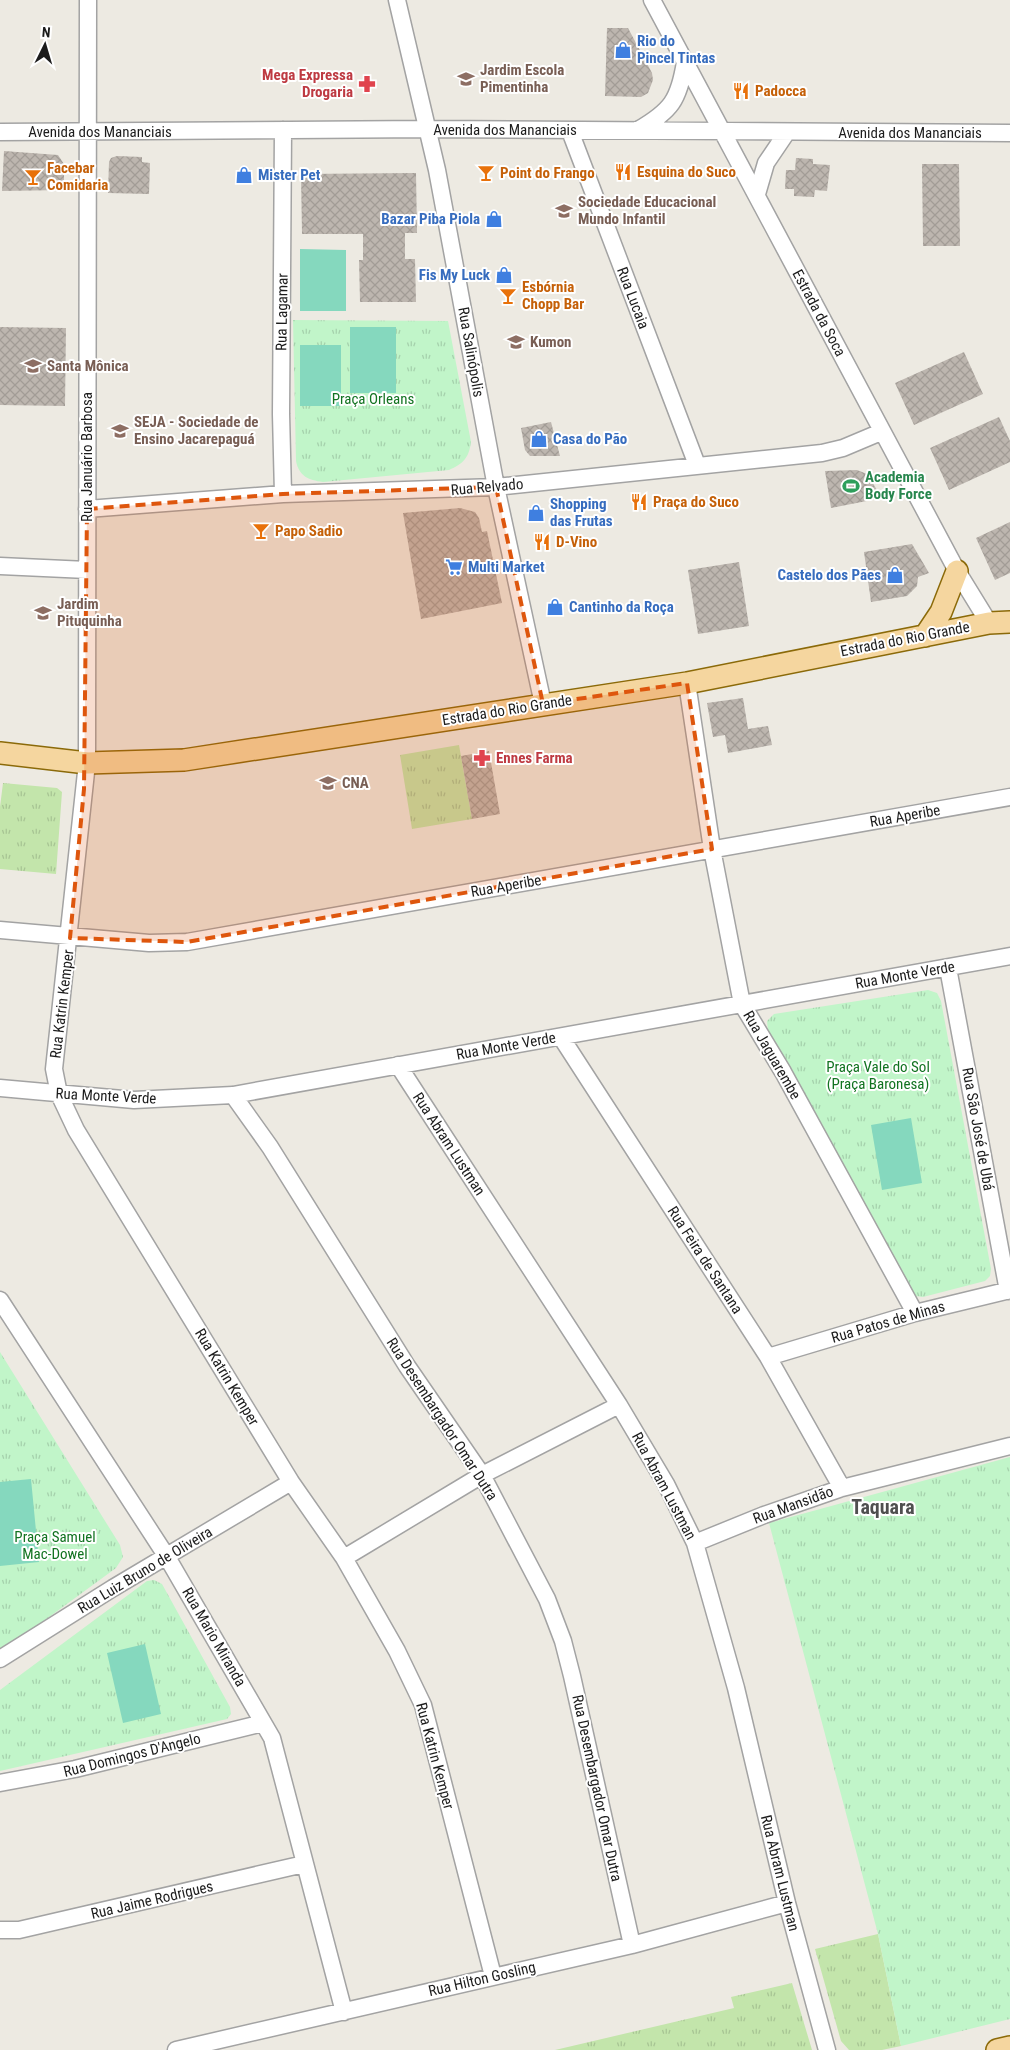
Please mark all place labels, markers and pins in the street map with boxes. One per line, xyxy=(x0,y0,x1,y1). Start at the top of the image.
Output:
place label: Rio do Pincel Tintas xyxy=(637,32,716,67)
shop icon: Rio do Pincel Tintas xyxy=(613,40,633,60)
place label: Jardim Escola Pimentinha xyxy=(480,61,564,96)
place label: Mega Expressa Drogaria xyxy=(262,66,353,101)
school or university icon: Jardim Escola Pimentinha xyxy=(456,69,476,89)
pharmacy icon: Mega Expressa Drogaria xyxy=(357,74,377,94)
restaurant icon: Padocca xyxy=(731,81,751,101)
place label: Padocca xyxy=(755,82,806,100)
place label: Facebar Comidaria xyxy=(47,159,108,194)
restaurant icon: Esquina do Suco xyxy=(613,162,633,182)
bar icon: Point do Frango xyxy=(476,163,496,183)
place label: Esquina do Suco xyxy=(637,163,736,181)
place label: Point do Frango xyxy=(500,164,595,182)
shop icon: Mister Pet xyxy=(234,165,254,185)
place label: Mister Pet xyxy=(258,166,321,184)
bar icon: Facebar Comidaria xyxy=(23,167,43,187)
place label: Sociedade Educacional Mundo Infantil xyxy=(578,193,716,228)
school or university icon: Sociedade Educacional Mundo Infantil xyxy=(554,201,574,221)
shop icon: Bazar Piba Piola xyxy=(484,209,504,229)
place label: Bazar Piba Piola xyxy=(381,210,480,228)
shop icon: Fis My Luck xyxy=(494,265,514,285)
place label: Fis My Luck xyxy=(419,266,491,284)
place label: Esbórnia Chopp Bar xyxy=(522,278,584,313)
bar icon: Esbórnia Chopp Bar xyxy=(498,286,518,306)
school or university icon: Kumon xyxy=(506,332,526,352)
place label: Kumon xyxy=(530,333,571,351)
school or university icon: Santa Mônica xyxy=(23,356,43,376)
place label: Santa Mônica xyxy=(47,357,129,375)
place label: SEJA - Sociedade de Ensino Jacarepaguá xyxy=(134,413,259,448)
school or university icon: SEJA - Sociedade de Ensino Jacarepaguá xyxy=(110,421,130,441)
shop icon: Casa do Pão xyxy=(529,429,549,449)
place label: Casa do Pão xyxy=(553,430,627,448)
place label: Academia Body Force xyxy=(865,468,932,503)
sports icon: Academia Body Force xyxy=(841,476,861,496)
restaurant icon: Praça do Suco xyxy=(629,492,649,512)
place label: Praça do Suco xyxy=(653,493,739,511)
place label: Shopping das Frutas xyxy=(550,495,613,530)
shop icon: Shopping das Frutas xyxy=(526,503,546,523)
bar icon: Papo Sadio xyxy=(251,521,271,541)
place label: Papo Sadio xyxy=(275,522,343,540)
restaurant icon: D-Vino xyxy=(532,532,552,552)
place label: D-Vino xyxy=(556,533,597,551)
supermarket icon: Multi Market xyxy=(444,557,464,577)
place label: Multi Market xyxy=(468,558,545,576)
shop icon: Castelo dos Pães xyxy=(885,565,905,585)
place label: Castelo dos Pães xyxy=(777,566,881,584)
place label: Jardim Pituquinha xyxy=(57,595,122,630)
shop icon: Cantinho da Roça xyxy=(545,597,565,617)
place label: Cantinho da Roça xyxy=(569,598,674,616)
school or university icon: Jardim Pituquinha xyxy=(33,603,53,623)
pharmacy icon: Ennes Farma xyxy=(472,748,492,768)
place label: Ennes Farma xyxy=(496,749,573,767)
school or university icon: CNA xyxy=(318,773,338,793)
place label: CNA xyxy=(342,774,369,792)

